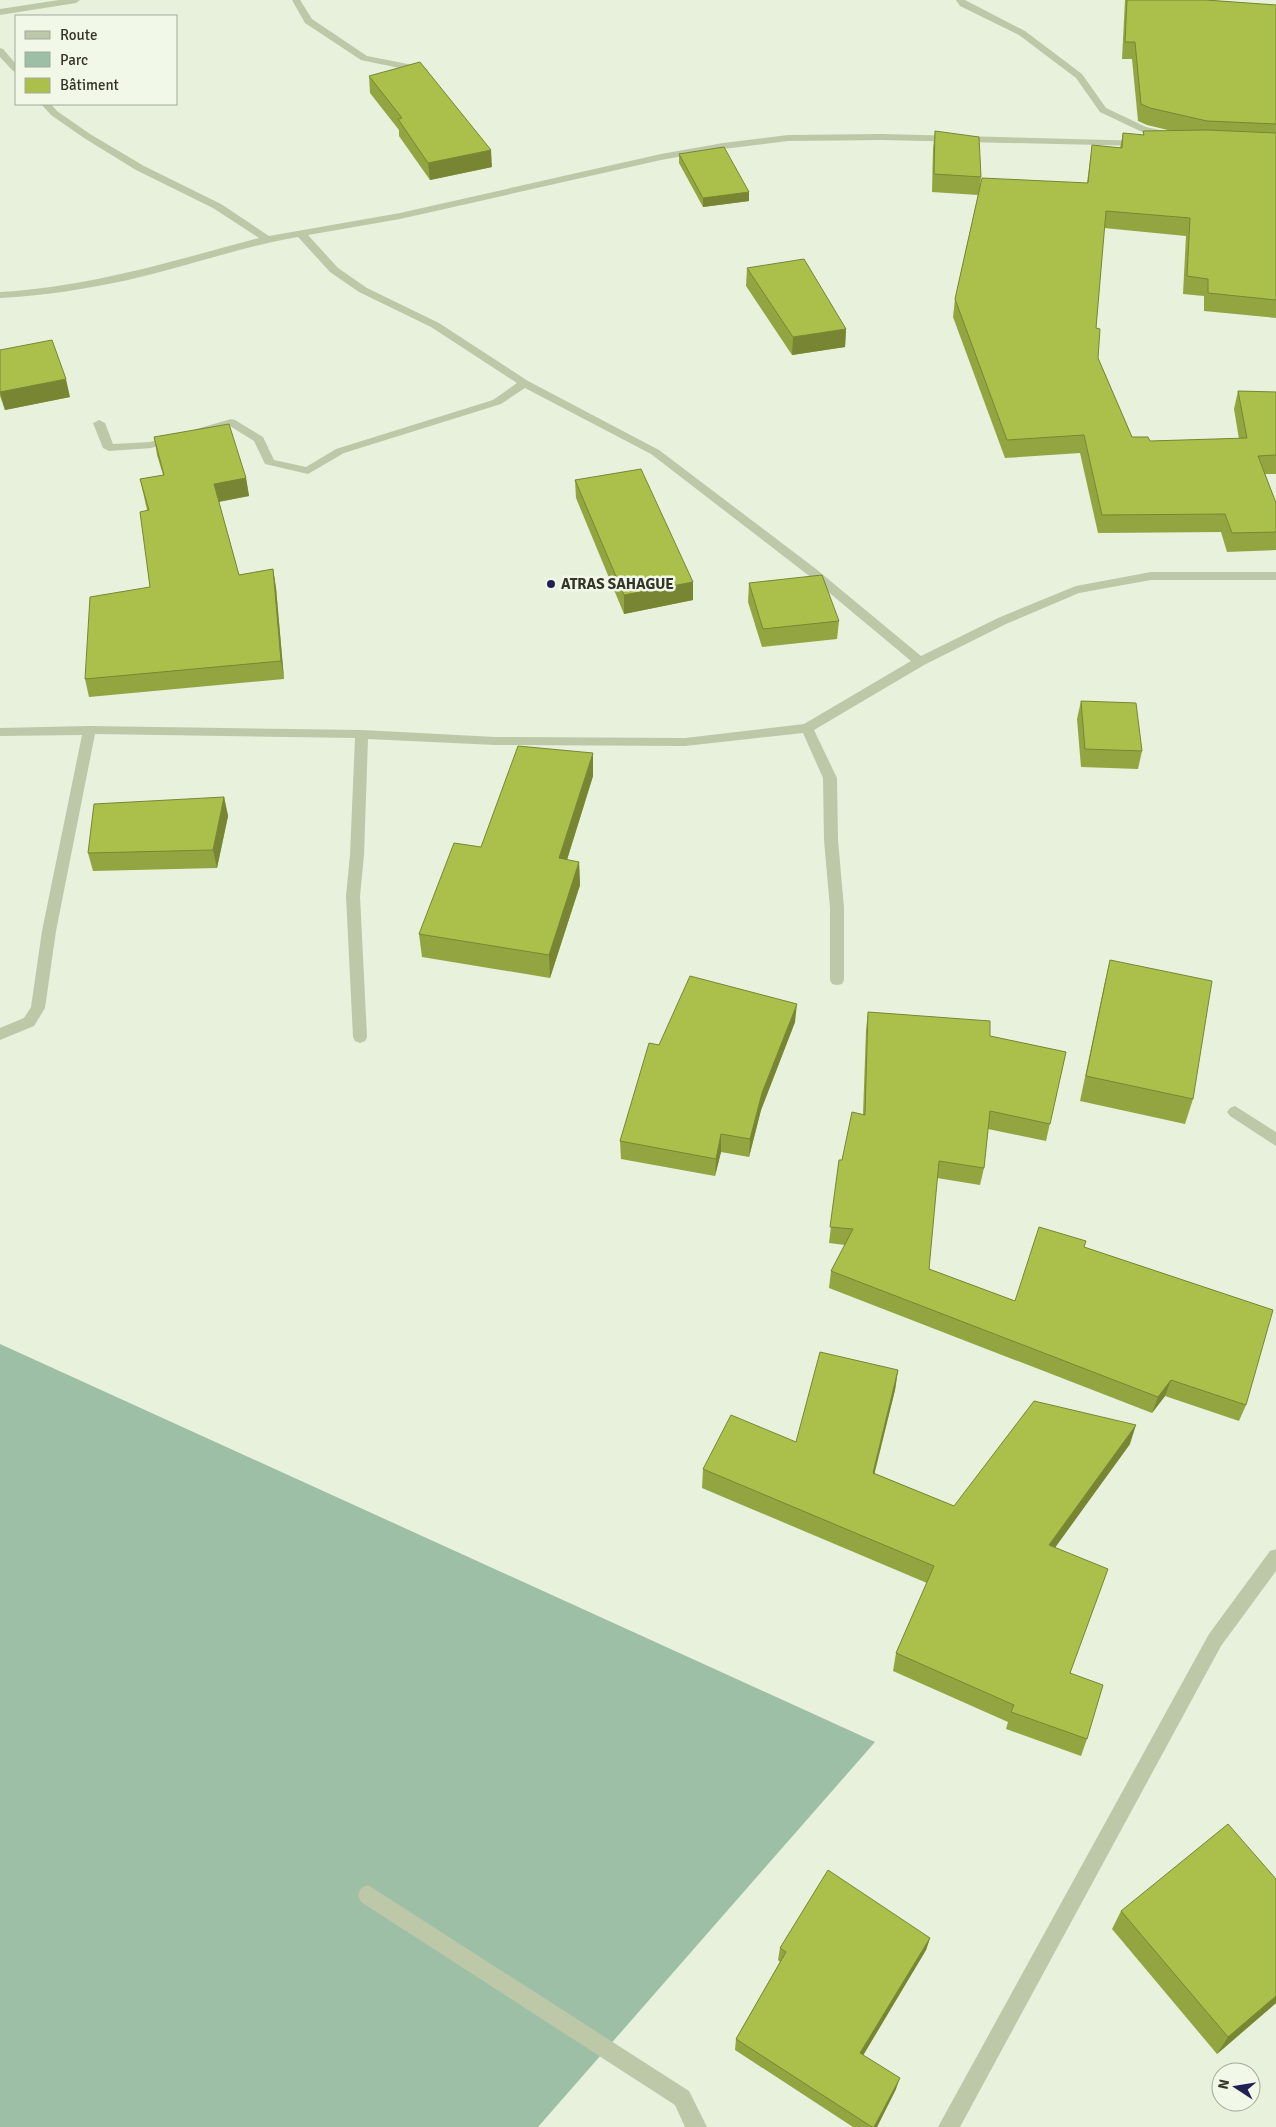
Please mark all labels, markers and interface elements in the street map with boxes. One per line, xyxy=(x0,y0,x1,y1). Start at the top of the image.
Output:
legend xyxy=(15,15,178,105)
text: Route xyxy=(60,26,97,44)
text: Parc xyxy=(60,51,88,69)
text: Bâtiment xyxy=(60,76,119,94)
place label: ATRAS SAHAGUE xyxy=(561,575,674,593)
marker: ATRAS SAHAGUE xyxy=(545,578,557,590)
north arrow xyxy=(1211,2062,1261,2112)
text: N xyxy=(1214,2078,1233,2091)

